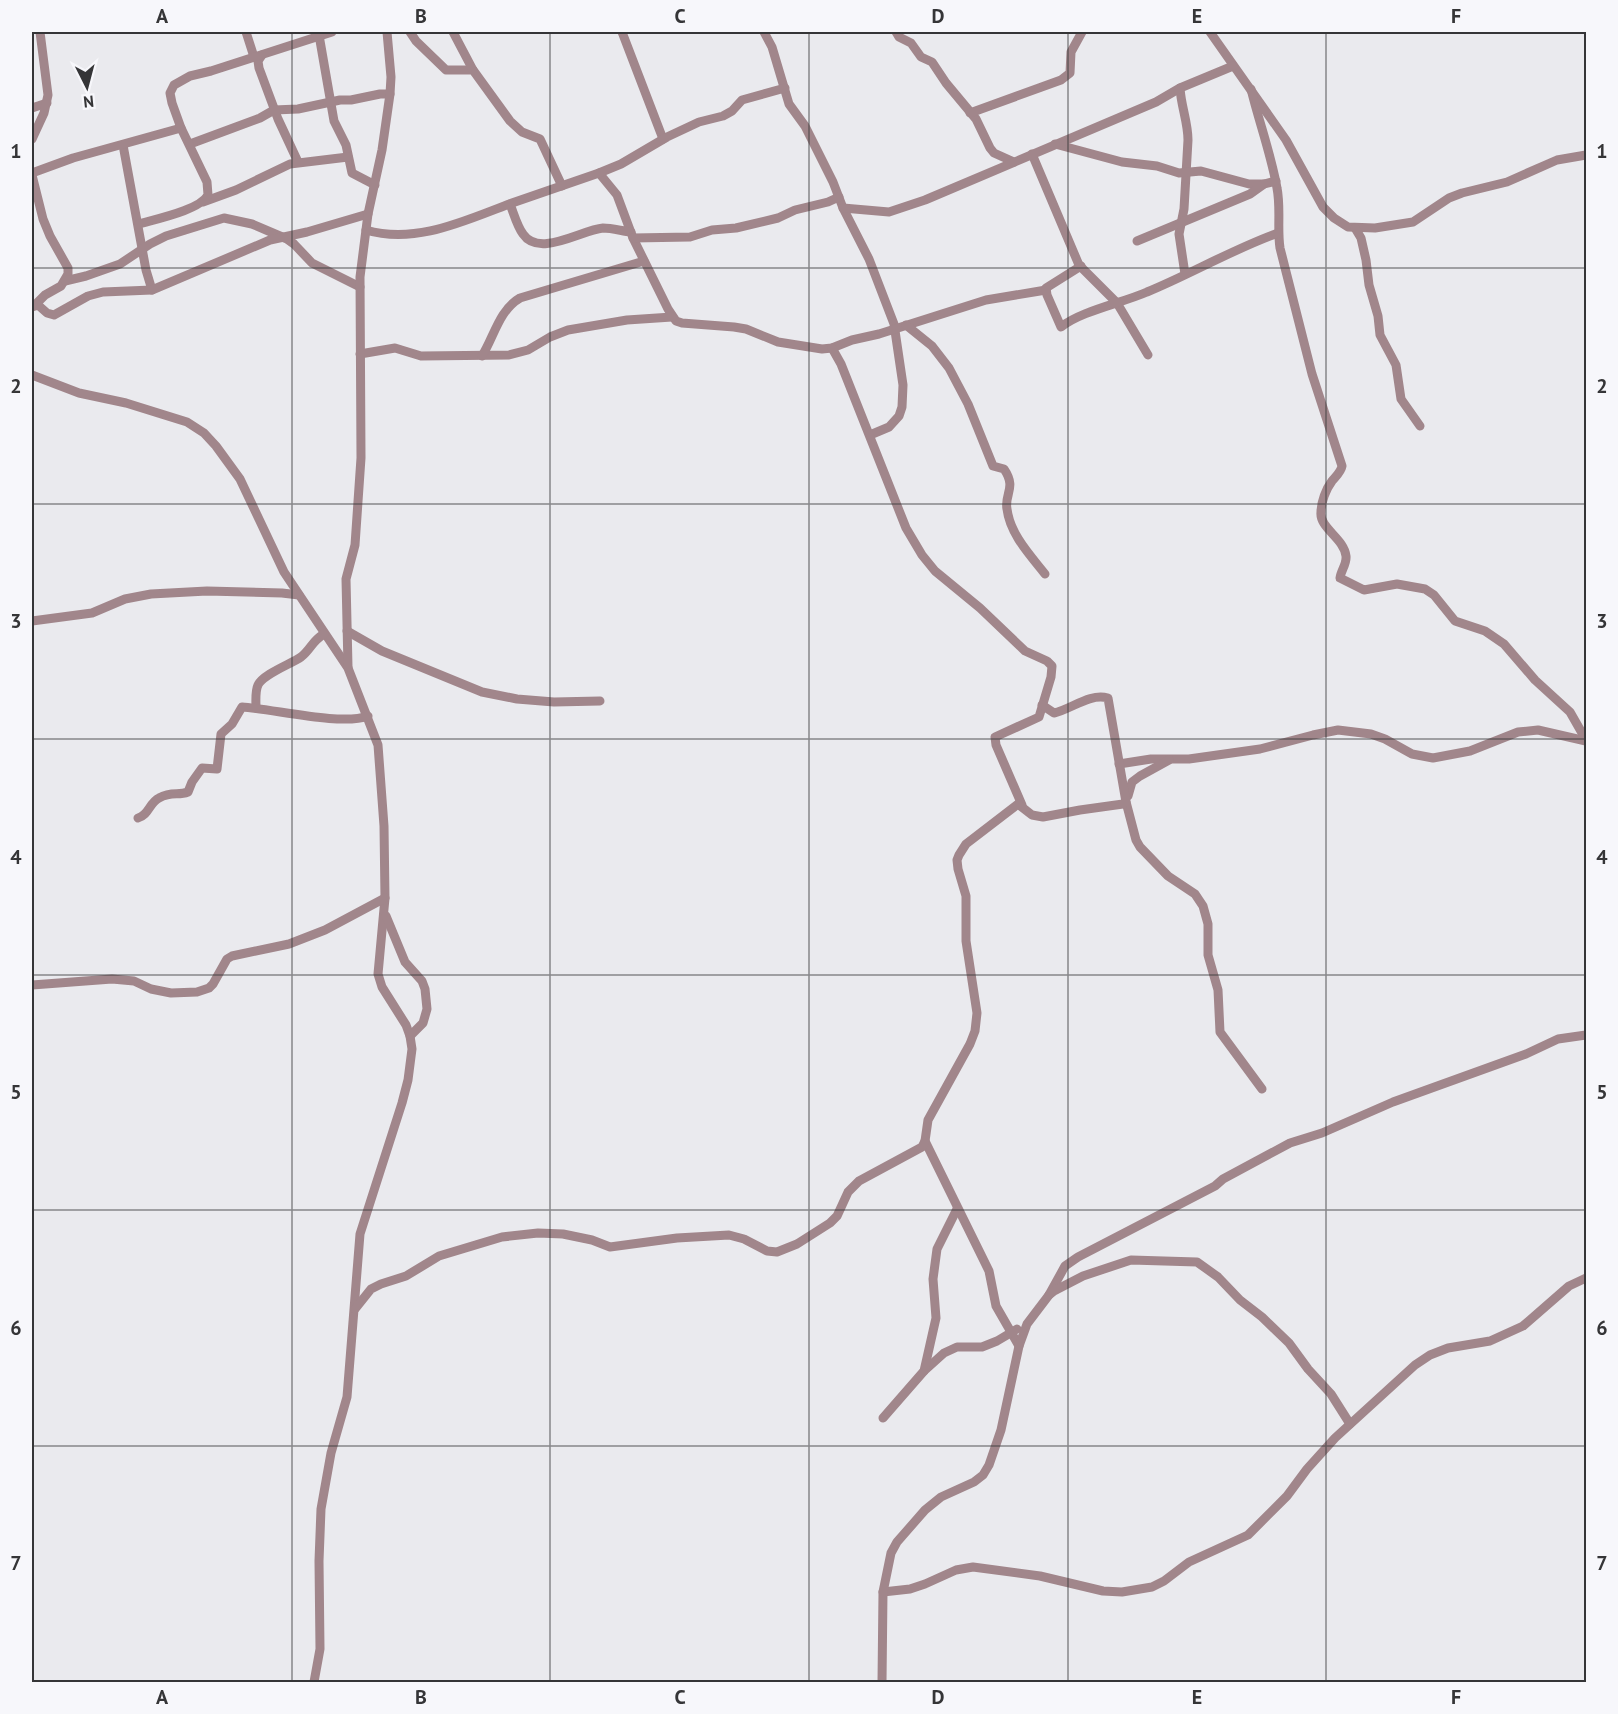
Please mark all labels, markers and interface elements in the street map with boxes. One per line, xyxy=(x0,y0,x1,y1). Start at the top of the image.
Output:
text: A xyxy=(156,3,169,29)
text: B xyxy=(415,3,427,29)
text: C xyxy=(674,3,686,29)
text: D xyxy=(932,3,945,29)
text: E xyxy=(1192,3,1202,29)
text: F xyxy=(1451,3,1461,29)
north arrow xyxy=(57,57,117,117)
text: N xyxy=(82,91,95,112)
text: 1 xyxy=(10,138,22,164)
text: 1 xyxy=(1596,138,1608,164)
text: 2 xyxy=(10,373,22,399)
text: 2 xyxy=(1596,373,1608,399)
text: 3 xyxy=(10,608,22,634)
text: 3 xyxy=(1596,608,1608,634)
text: 4 xyxy=(10,844,22,870)
text: 4 xyxy=(1596,844,1608,870)
text: 5 xyxy=(10,1079,22,1105)
text: 5 xyxy=(1596,1079,1608,1105)
text: 6 xyxy=(10,1315,22,1341)
text: 6 xyxy=(1596,1315,1608,1341)
text: 7 xyxy=(10,1550,22,1576)
text: 7 xyxy=(1596,1550,1608,1576)
text: A xyxy=(156,1684,169,1710)
text: B xyxy=(415,1684,427,1710)
text: C xyxy=(674,1684,686,1710)
text: D xyxy=(932,1684,945,1710)
text: E xyxy=(1192,1684,1202,1710)
text: F xyxy=(1451,1684,1461,1710)

